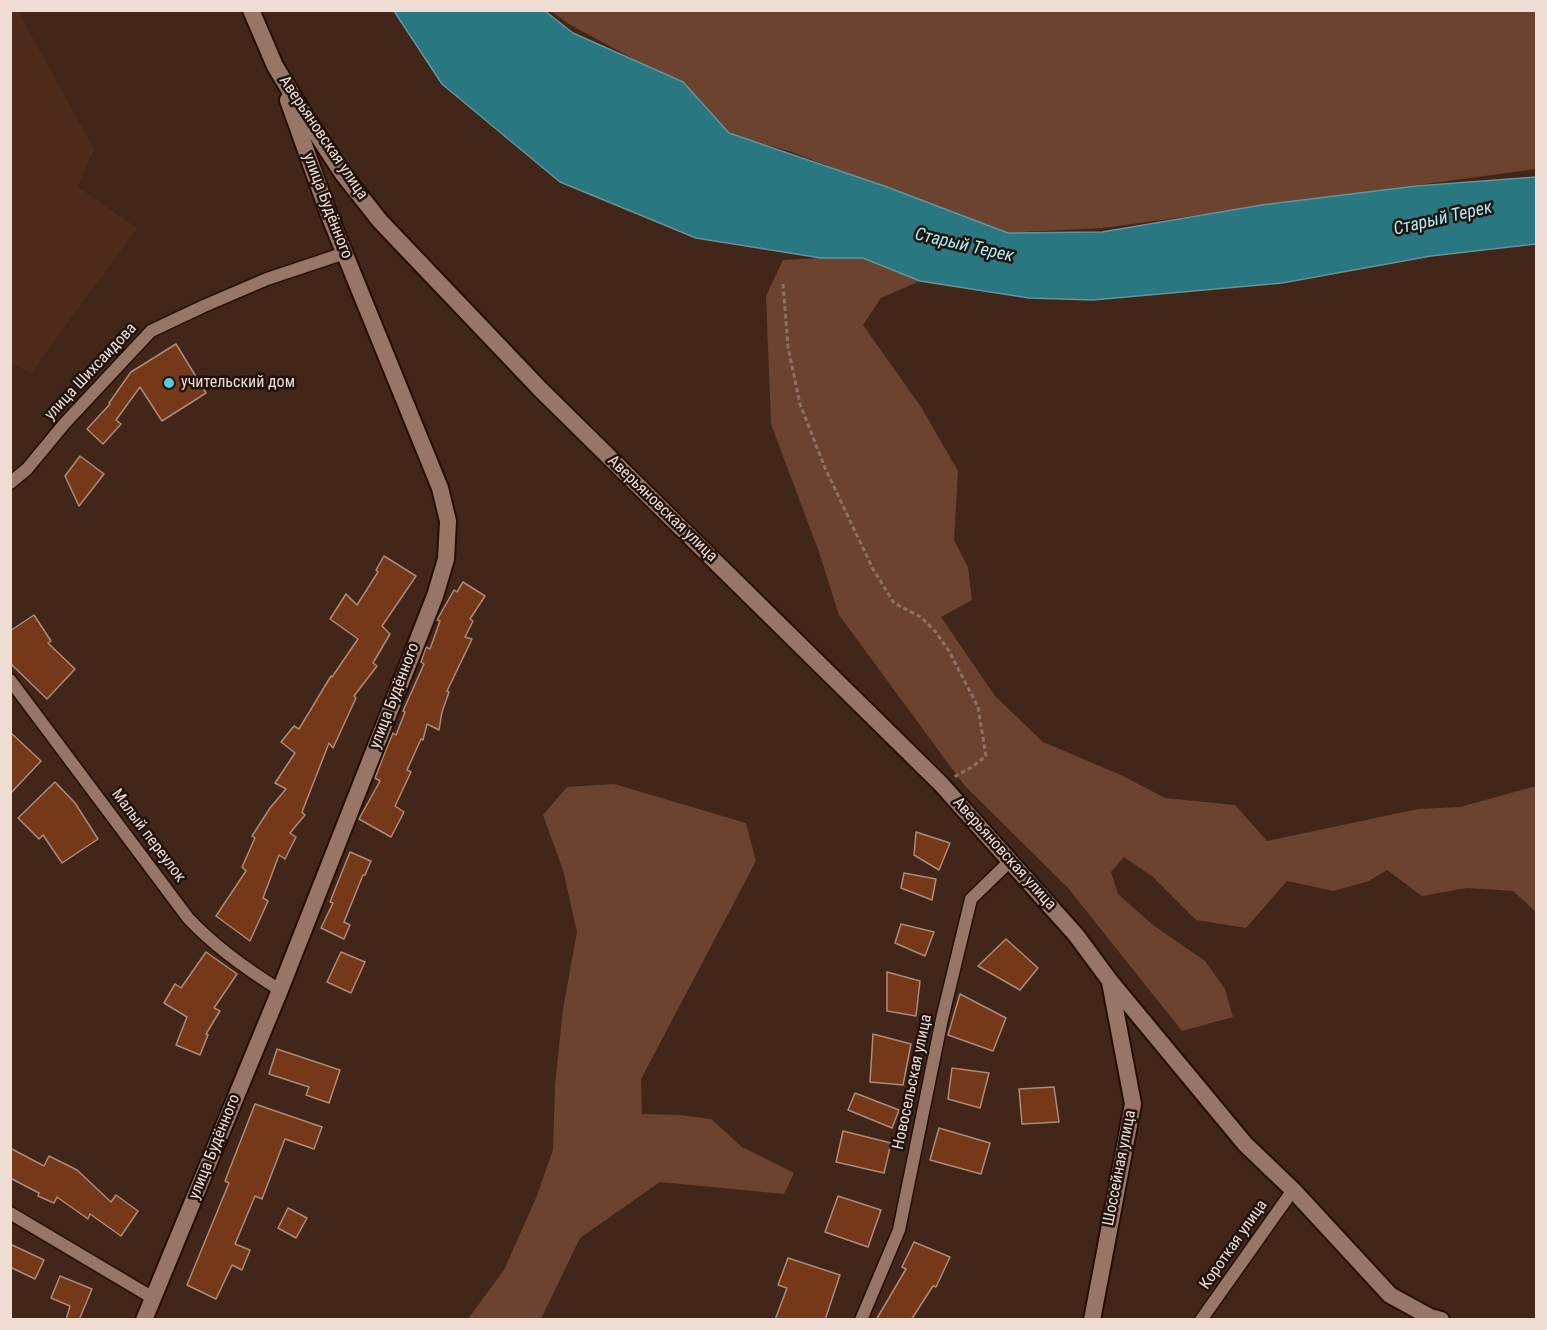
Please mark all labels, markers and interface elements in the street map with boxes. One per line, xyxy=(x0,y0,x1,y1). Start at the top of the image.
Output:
street label: Аверьяновская улица xyxy=(274,72,372,204)
street label: улица Будённого xyxy=(298,150,356,262)
water label: Старый Терек xyxy=(1392,197,1494,241)
water label: Старый Терек xyxy=(913,224,1015,268)
street label: улица Шихсаидова xyxy=(41,319,141,425)
place label: учительский дом xyxy=(181,373,295,393)
marker: учительский дом xyxy=(162,376,176,390)
street label: Аверьяновская улица xyxy=(603,452,721,566)
street label: улица Будённого xyxy=(366,640,424,752)
street label: Малый переулок xyxy=(107,786,189,886)
street label: Аверьяновская улица xyxy=(948,794,1060,914)
street label: Новосельская улица xyxy=(889,1013,937,1151)
street label: улица Будённого xyxy=(185,1092,245,1202)
street label: Шоссейная улица xyxy=(1099,1109,1141,1227)
street label: Короткая улица xyxy=(1196,1197,1272,1293)

